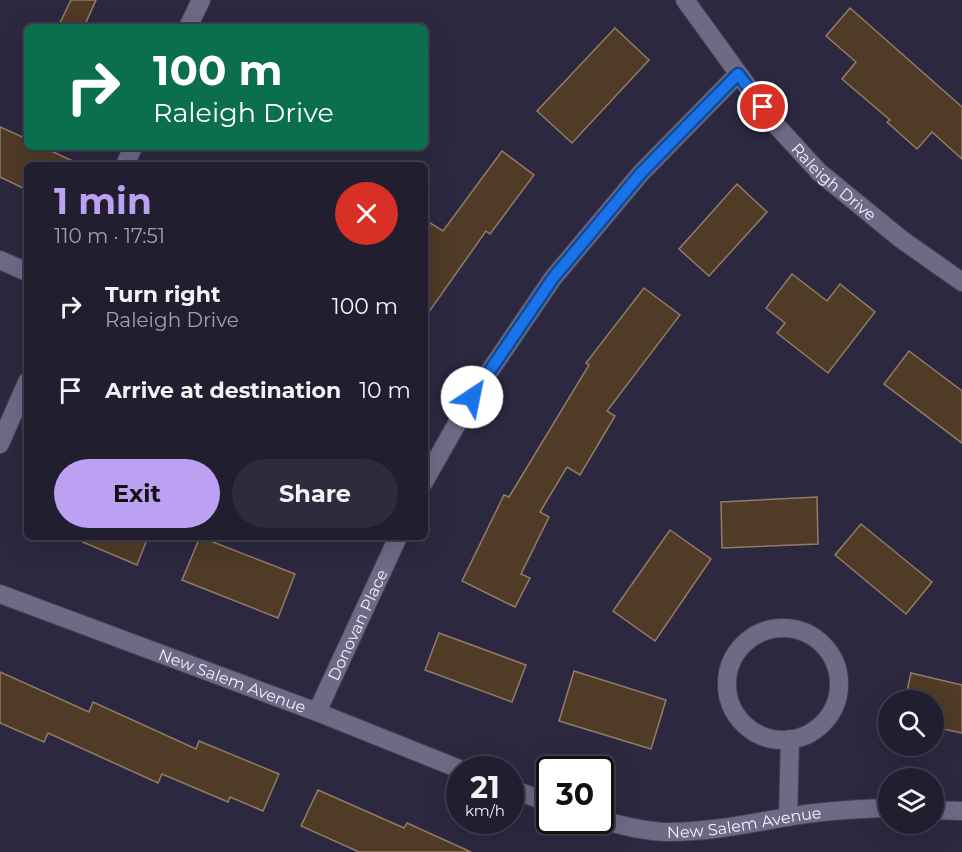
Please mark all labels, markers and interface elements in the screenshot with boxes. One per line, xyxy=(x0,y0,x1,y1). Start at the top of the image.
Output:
text: 100 m xyxy=(153,44,282,96)
icon: right xyxy=(54,48,132,126)
pin xyxy=(737,81,788,132)
icon: arrive xyxy=(746,90,779,123)
text: Raleigh Drive xyxy=(153,96,334,129)
street label: Raleigh Drive xyxy=(787,139,880,225)
text: 1 min xyxy=(54,179,152,223)
button: close xyxy=(335,182,398,245)
text: 110 m · 17:51 xyxy=(54,224,165,248)
text: Turn right xyxy=(105,281,220,308)
icon: right xyxy=(54,290,87,323)
text: 100 m xyxy=(332,293,398,320)
text: Raleigh Drive xyxy=(105,308,239,332)
position arrow xyxy=(440,365,504,429)
icon: arrive xyxy=(54,374,87,407)
text: Arrive at destination xyxy=(105,377,341,404)
text: 10 m xyxy=(359,377,411,404)
button: Exit xyxy=(54,459,220,528)
button: Share xyxy=(232,459,398,528)
street label: Donovan Place xyxy=(324,566,392,684)
street label: New Salem Avenue xyxy=(156,645,309,717)
map controls xyxy=(878,690,944,834)
button: search xyxy=(878,690,944,756)
speed limit sign: 30 xyxy=(536,756,614,834)
button: layers xyxy=(878,768,944,834)
text: 21 xyxy=(470,769,500,806)
text: km/h xyxy=(465,801,505,820)
street label: New Salem Avenue xyxy=(667,803,822,842)

